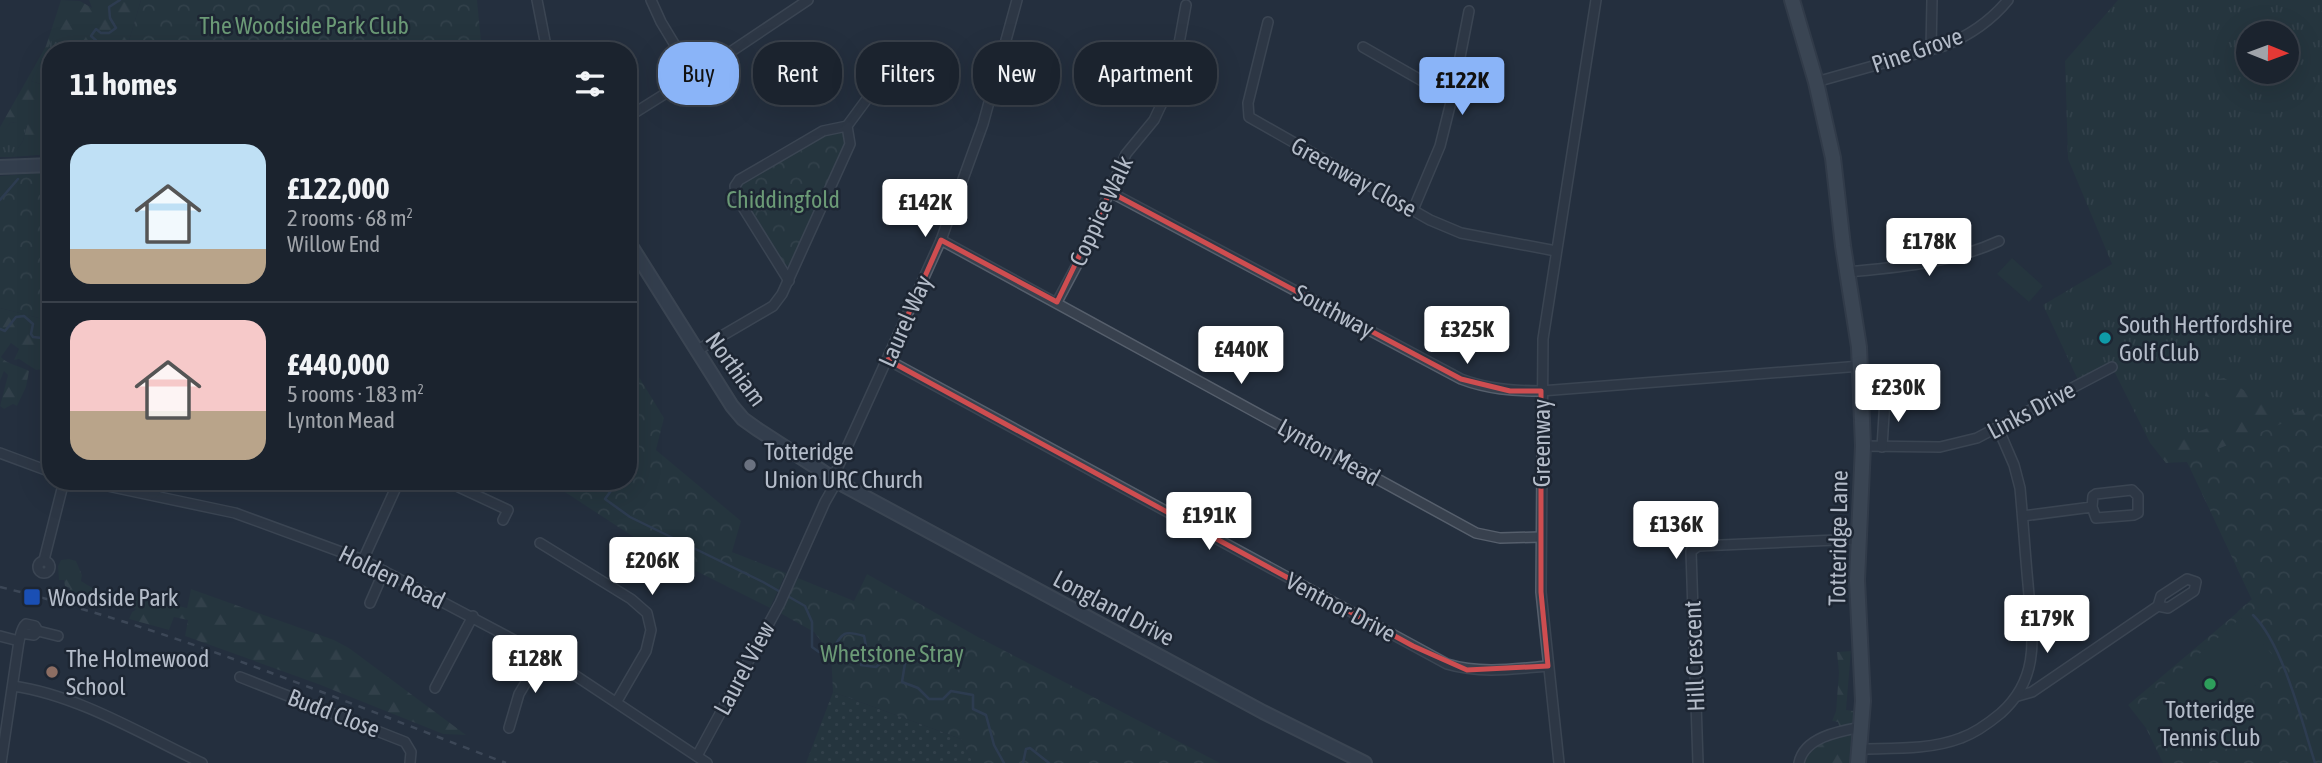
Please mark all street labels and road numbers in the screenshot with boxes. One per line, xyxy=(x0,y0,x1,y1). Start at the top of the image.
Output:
street label: Pine Grove xyxy=(1868,22,1966,78)
street label: Greenway Close xyxy=(1287,131,1421,223)
street label: Coppice Walk xyxy=(1064,151,1138,270)
street label: Laurel Way xyxy=(873,271,937,371)
street label: Southway xyxy=(1289,279,1379,343)
street label: Northiam xyxy=(700,327,772,411)
street label: Links Drive xyxy=(1983,376,2079,444)
street label: Greenway xyxy=(1528,399,1555,487)
street label: Lynton Mead xyxy=(1273,413,1385,491)
street label: Totteridge Lane xyxy=(1823,470,1853,606)
street label: Holden Road xyxy=(335,540,449,614)
street label: Longland Drive xyxy=(1049,565,1179,651)
street label: Ventnor Drive xyxy=(1282,567,1400,647)
street label: Hill Crescent xyxy=(1679,600,1709,712)
street label: Laurel View xyxy=(708,617,780,719)
street label: Budd Close xyxy=(284,683,384,743)

